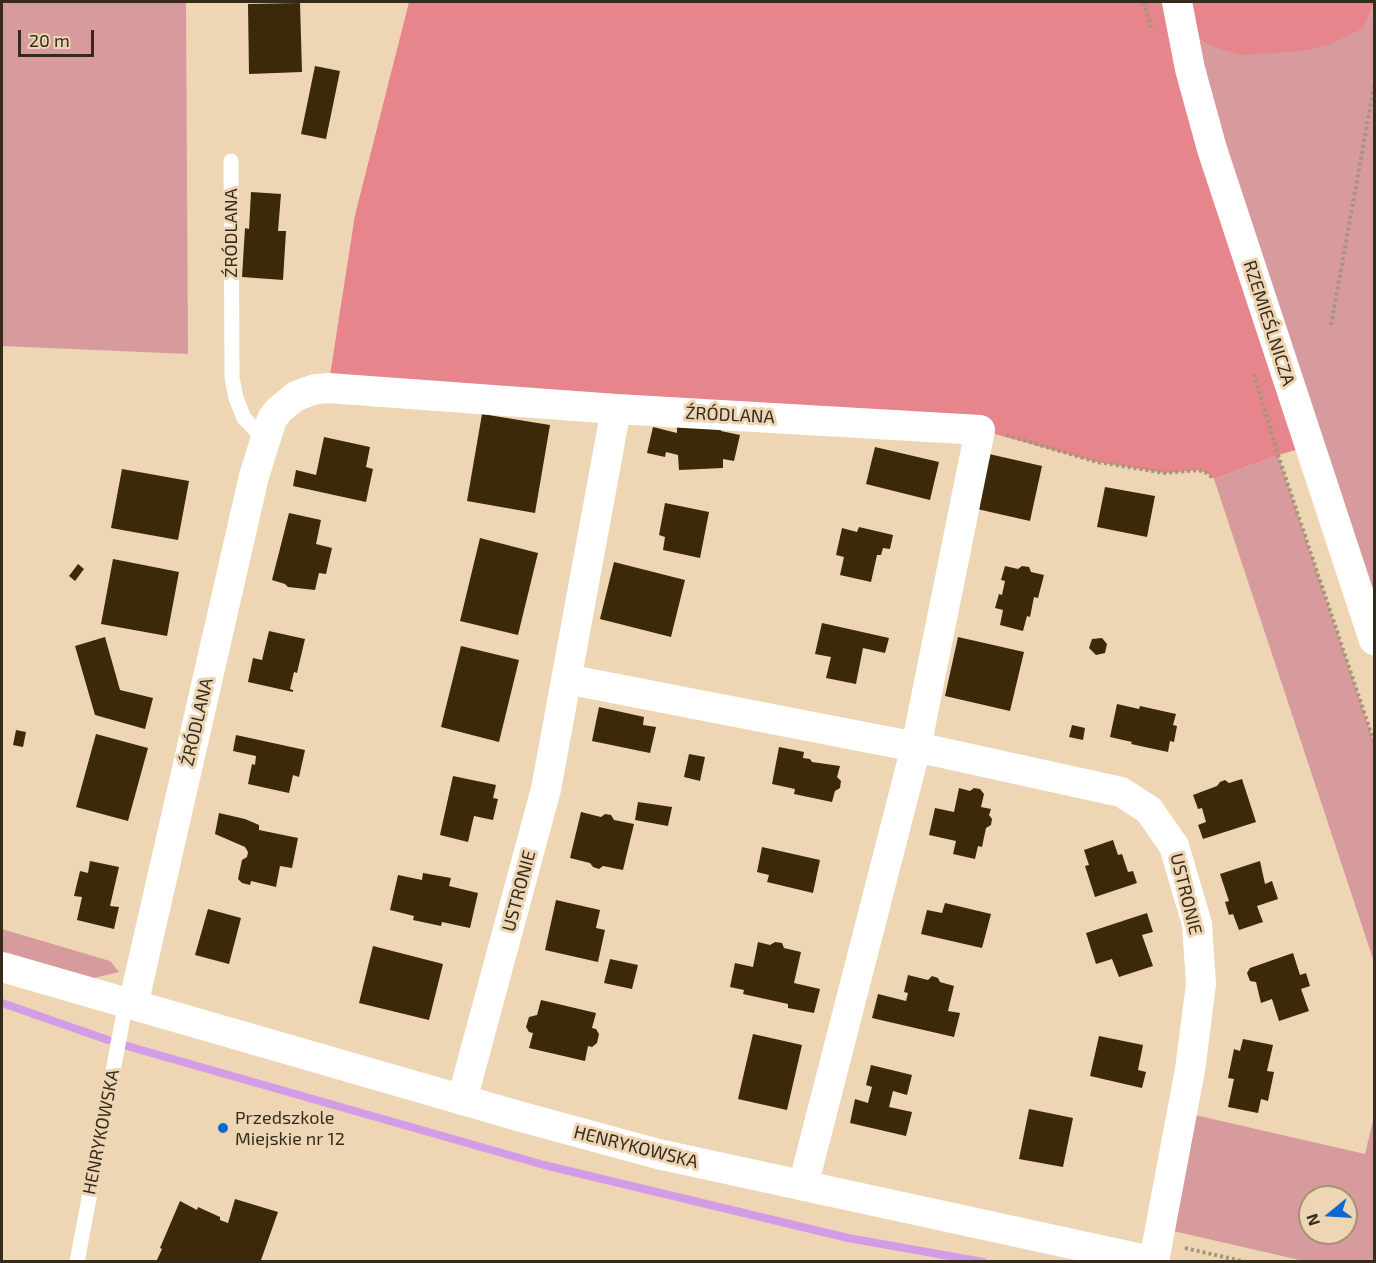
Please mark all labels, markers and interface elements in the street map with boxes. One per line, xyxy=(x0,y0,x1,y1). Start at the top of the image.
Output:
scale bar xyxy=(21,18,98,56)
text: 20 m xyxy=(29,29,70,51)
street label: ŹRÓDLANA xyxy=(220,188,242,278)
street label: RZEMIEŚLNICZA xyxy=(1239,258,1299,388)
street label: ŹRÓDLANA xyxy=(685,402,775,428)
street label: ŹRÓDLANA xyxy=(176,676,218,768)
street label: USTRONIE xyxy=(498,848,540,934)
street label: USTRONIE xyxy=(1165,851,1207,937)
street label: HENRYKOWSKA xyxy=(78,1067,124,1197)
place label: Przedszkole Miejskie nr 12 xyxy=(235,1107,345,1150)
marker: Przedszkole Miejskie nr 12 xyxy=(216,1121,230,1135)
street label: HENRYKOWSKA xyxy=(572,1121,700,1173)
north arrow xyxy=(1298,1185,1358,1245)
text: N xyxy=(1301,1212,1323,1229)

